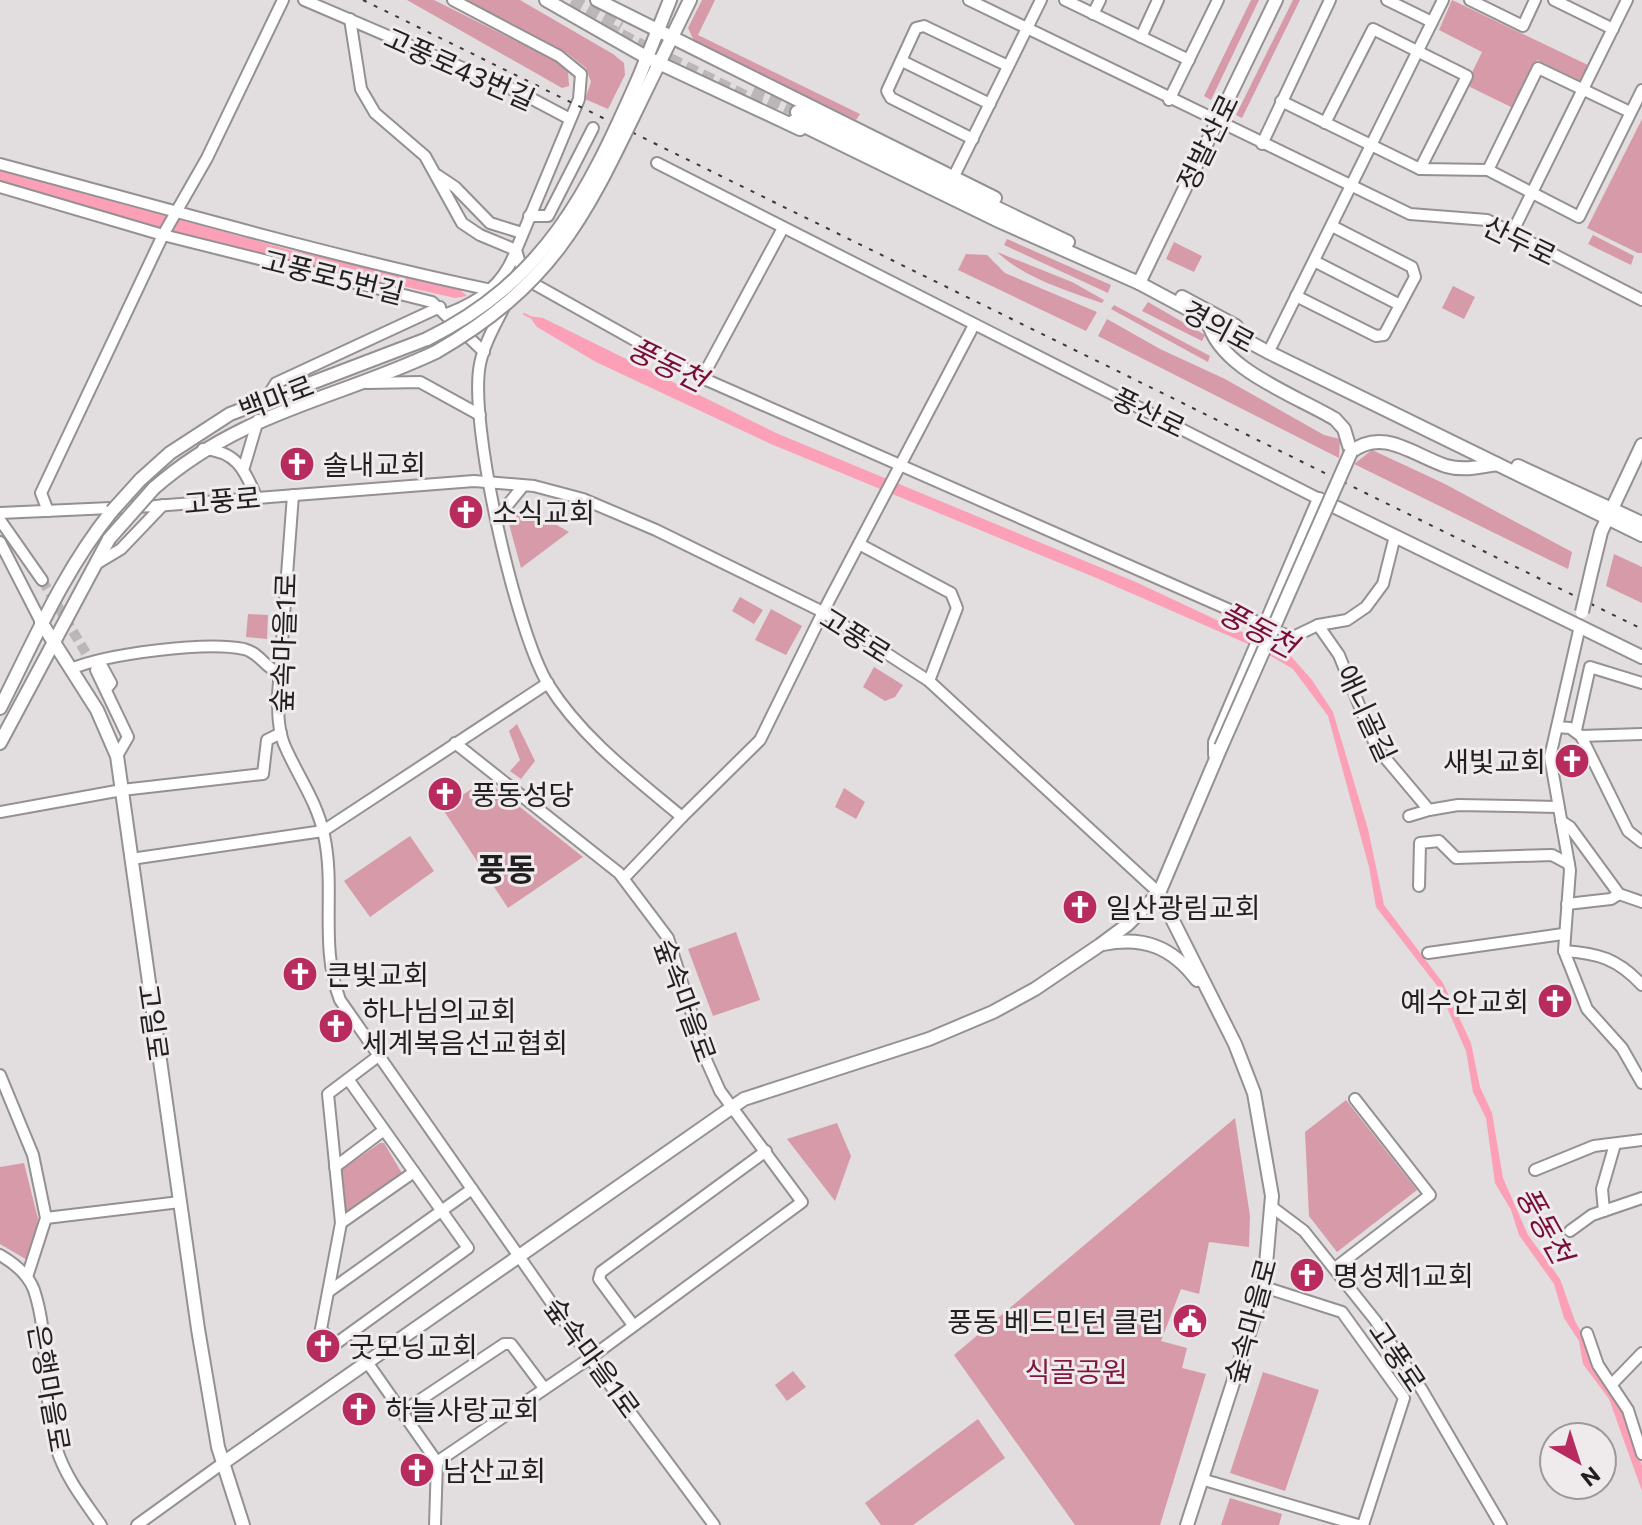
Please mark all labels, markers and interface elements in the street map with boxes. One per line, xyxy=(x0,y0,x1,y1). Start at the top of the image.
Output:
street label: 고풍로43번길 xyxy=(379,20,541,116)
street label: 정발산로 xyxy=(1169,88,1245,196)
street label: 산두로 xyxy=(1478,208,1562,272)
street label: 고풍로5번길 xyxy=(259,242,407,310)
street label: 경의로 xyxy=(1177,293,1261,359)
water label: 풍동천 xyxy=(623,328,716,399)
street label: 백마로 xyxy=(234,367,318,427)
street label: 풍산로 xyxy=(1107,380,1191,444)
church icon: 솔내교회 xyxy=(278,445,316,483)
place label: 솔내교회 xyxy=(323,447,426,481)
street label: 고풍로 xyxy=(182,480,262,520)
church icon: 소식교회 xyxy=(447,493,485,531)
place label: 소식교회 xyxy=(492,495,595,529)
street label: 숲속마을1로 xyxy=(264,572,302,714)
water label: 풍동천 xyxy=(1214,592,1307,665)
street label: 고풍로 xyxy=(814,600,898,670)
street label: 애니골길 xyxy=(1330,659,1404,767)
church icon: 새빛교회 xyxy=(1553,742,1591,780)
place label: 새빛교회 xyxy=(1443,744,1546,778)
church icon: 풍동성당 xyxy=(426,775,464,813)
place label: 풍동성당 xyxy=(471,777,574,811)
district label: 풍동 xyxy=(477,848,535,888)
church icon: 일산광림교회 xyxy=(1061,888,1099,926)
place label: 일산광림교회 xyxy=(1106,890,1261,924)
street label: 숲속마을로 xyxy=(648,934,724,1066)
church icon: 큰빛교회 xyxy=(281,955,319,993)
place label: 큰빛교회 xyxy=(326,957,429,991)
street label: 고일로 xyxy=(132,981,176,1063)
church icon: 예수안교회 xyxy=(1536,982,1574,1020)
place label: 예수안교회 xyxy=(1400,984,1529,1018)
place label: 하나님의교회 세계복음선교협회 xyxy=(362,993,568,1059)
church icon: 하나님의교회 세계복음선교협회 xyxy=(317,1007,355,1045)
water label: 풍동천 xyxy=(1510,1179,1584,1272)
street label: 숲속마을로 xyxy=(1217,1254,1283,1388)
church icon: 명성제1교회 xyxy=(1288,1256,1326,1294)
place label: 명성제1교회 xyxy=(1333,1258,1474,1292)
street label: 숲속마을1로 xyxy=(538,1290,648,1424)
public building icon: 풍동 베드민턴 클럽 xyxy=(1171,1302,1209,1340)
place label: 풍동 베드민턴 클럽 xyxy=(947,1304,1164,1338)
street label: 고풍로 xyxy=(1362,1314,1434,1398)
street label: 은행마을로 xyxy=(22,1322,78,1454)
church icon: 굿모닝교회 xyxy=(304,1327,342,1365)
place label: 굿모닝교회 xyxy=(349,1329,478,1363)
park label: 식골공원 xyxy=(1024,1354,1128,1388)
church icon: 하늘사랑교회 xyxy=(340,1390,378,1428)
place label: 하늘사랑교회 xyxy=(385,1392,540,1426)
north arrow xyxy=(1538,1421,1618,1501)
church icon: 남산교회 xyxy=(398,1451,436,1489)
place label: 남산교회 xyxy=(443,1453,546,1487)
text: N xyxy=(1576,1461,1606,1493)

